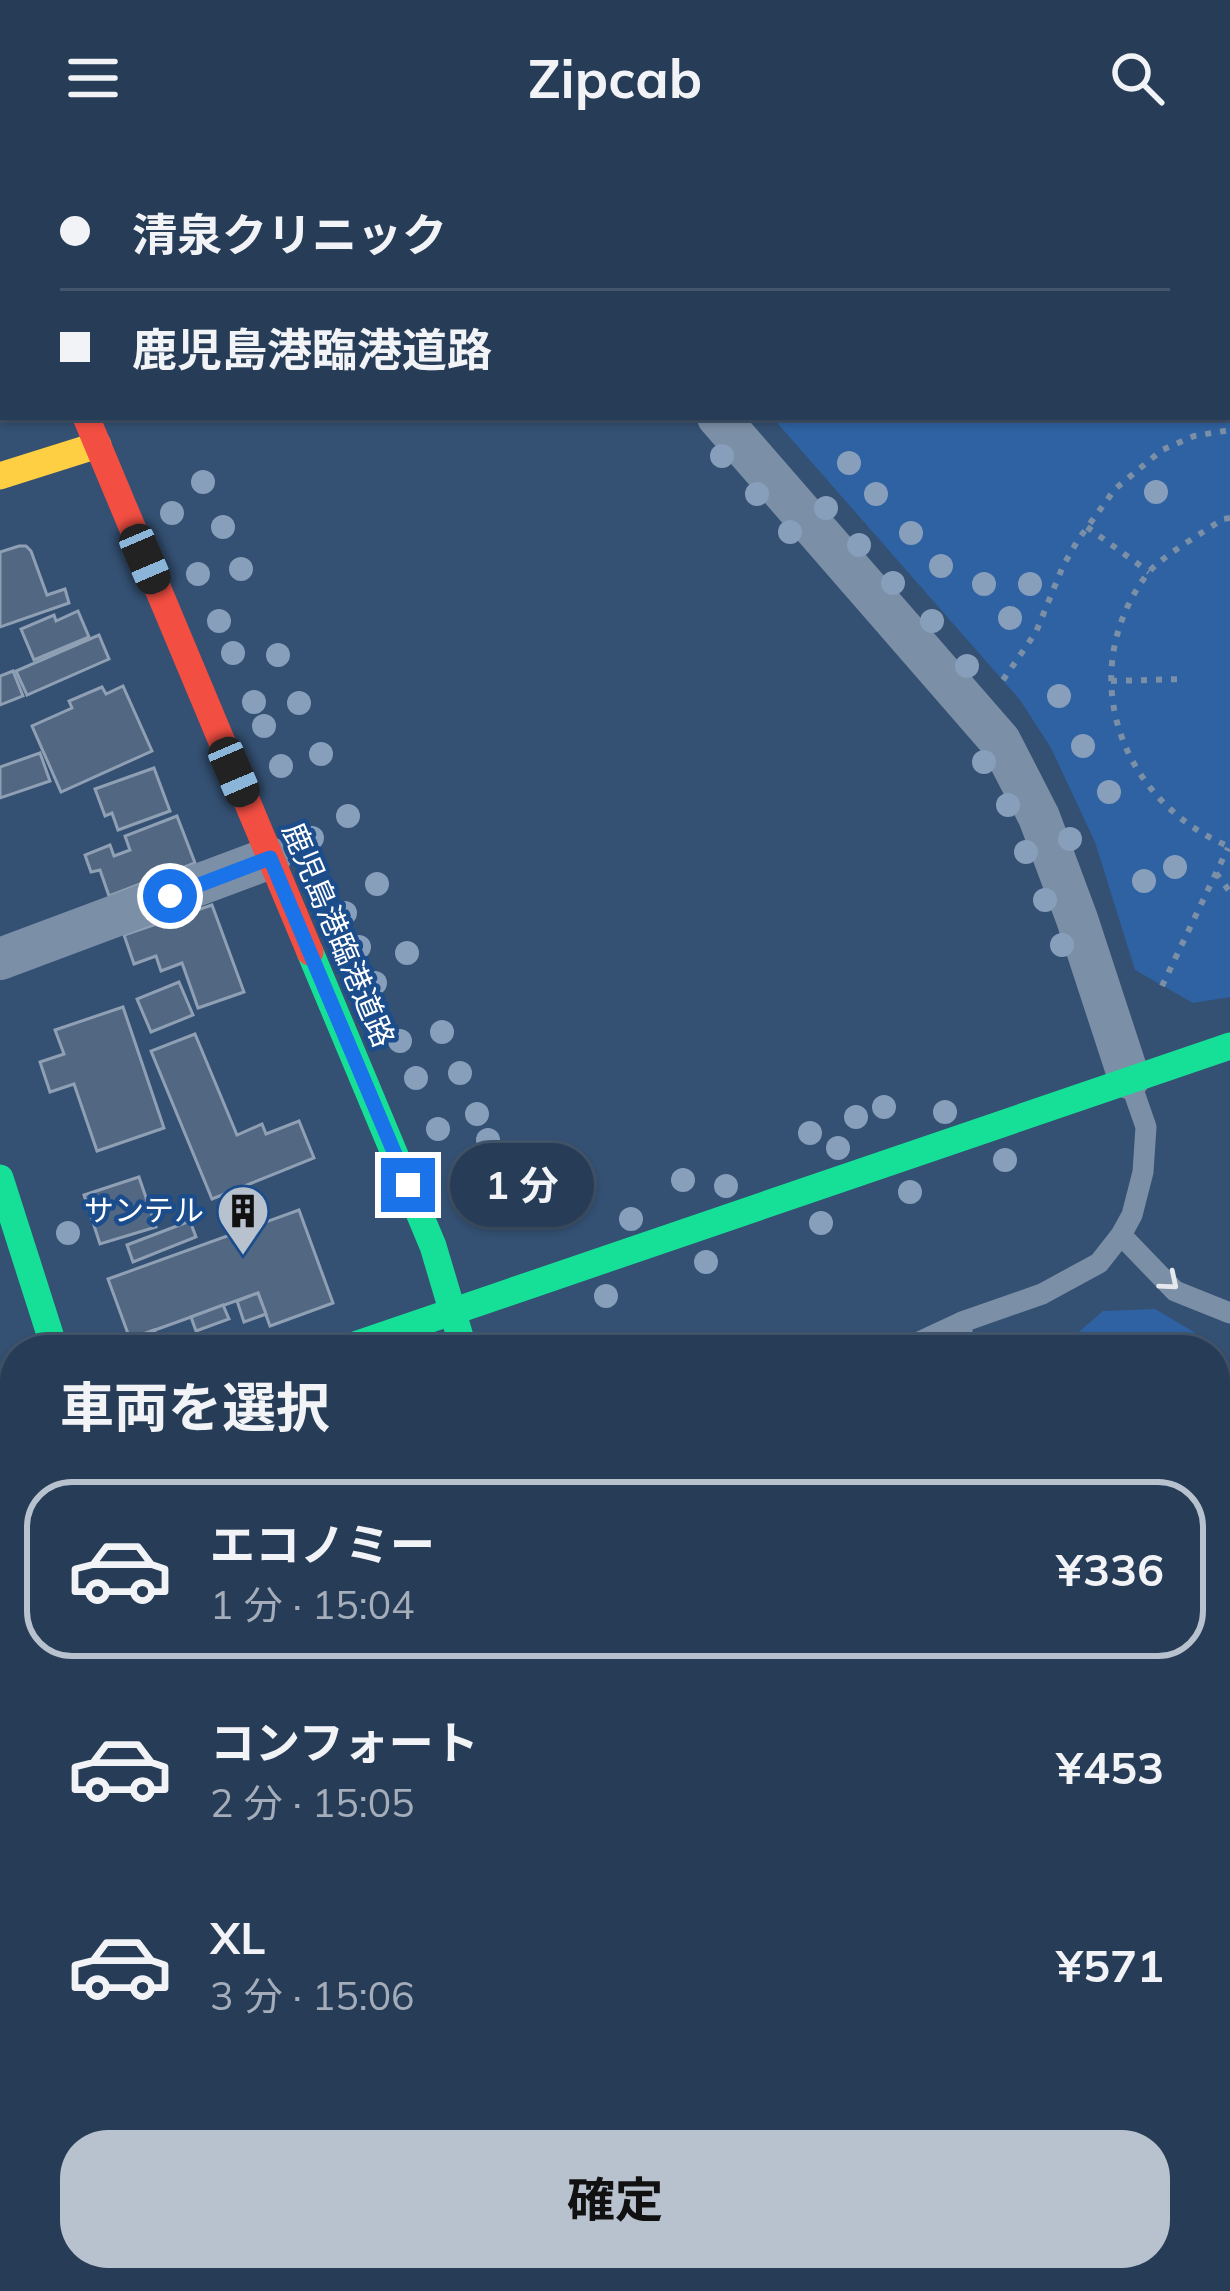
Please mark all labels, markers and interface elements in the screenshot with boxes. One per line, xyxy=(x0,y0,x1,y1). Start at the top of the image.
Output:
text: Zipcab xyxy=(528,44,702,112)
icon: menu xyxy=(60,45,126,111)
icon: search xyxy=(1104,45,1170,111)
text: 清泉クリニック xyxy=(132,206,447,262)
text: 鹿児島港臨港道路 xyxy=(132,321,492,377)
car xyxy=(114,519,176,599)
car xyxy=(203,732,265,812)
street label: 鹿児島港臨港道路 xyxy=(275,817,403,1052)
route start xyxy=(143,869,197,923)
callout: 1 分 xyxy=(450,1143,594,1227)
route end xyxy=(381,1158,435,1212)
text: 1 分 xyxy=(485,1160,559,1209)
building icon: サンテル xyxy=(215,1183,271,1257)
place label: サンテル xyxy=(84,1191,204,1229)
one-way arrow xyxy=(1157,1268,1179,1289)
text: 車両を選択 xyxy=(60,1373,330,1441)
icon: car xyxy=(66,1515,174,1623)
text: エコノミー xyxy=(210,1516,435,1572)
text: ¥336 xyxy=(1056,1541,1164,1597)
text: 1 分 · 15:04 xyxy=(210,1580,414,1629)
icon: car xyxy=(66,1713,174,1821)
text: コンフォート xyxy=(210,1714,479,1770)
text: ¥453 xyxy=(1056,1739,1164,1795)
text: 2 分 · 15:05 xyxy=(210,1778,414,1827)
text: XL xyxy=(210,1909,265,1965)
icon: car xyxy=(66,1911,174,2019)
text: ¥571 xyxy=(1056,1937,1164,1993)
text: 3 分 · 15:06 xyxy=(210,1971,414,2020)
button: 確定 xyxy=(60,2130,1170,2268)

